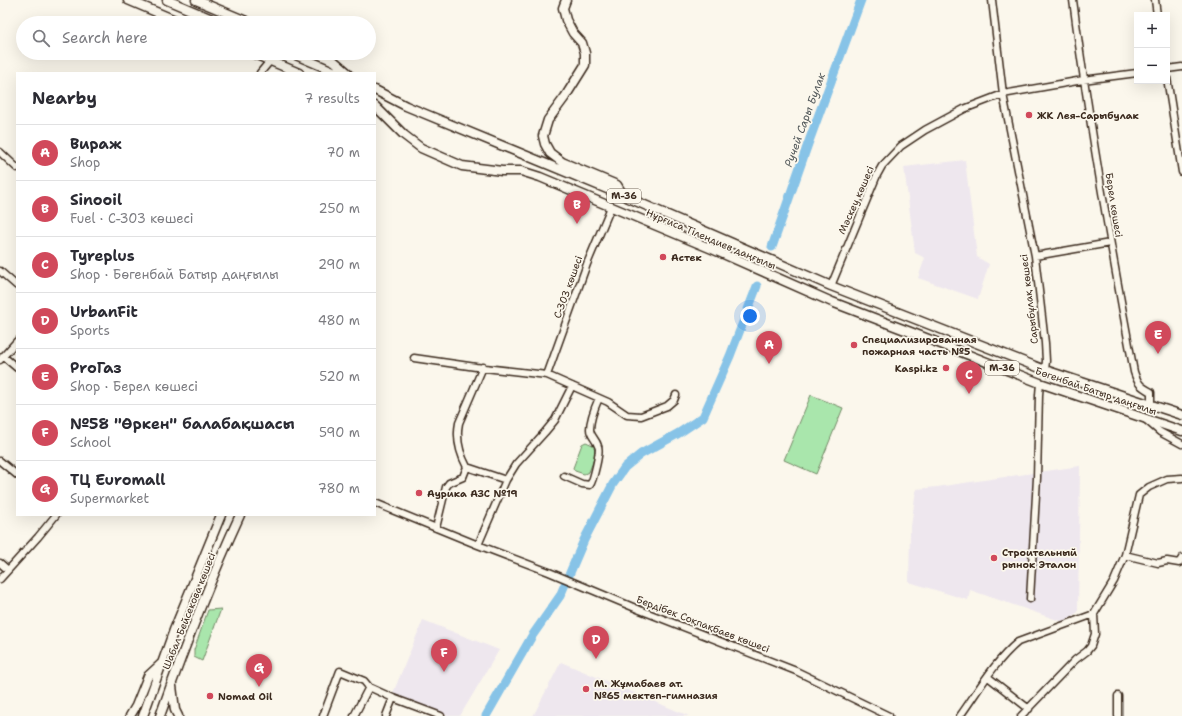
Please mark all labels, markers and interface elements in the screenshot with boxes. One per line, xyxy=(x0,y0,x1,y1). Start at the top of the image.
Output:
map controls xyxy=(1134,12,1170,84)
button: + xyxy=(1134,12,1170,48)
search box xyxy=(16,16,376,60)
icon: search xyxy=(30,27,52,49)
text: Search here xyxy=(62,28,148,48)
button: − xyxy=(1134,48,1170,84)
water label: Ручей Сары Булак xyxy=(781,71,829,169)
text: Nearby xyxy=(32,87,97,109)
text: 7 results xyxy=(304,90,360,107)
place label: ЖК Лея-Сарыбулак xyxy=(1037,109,1140,122)
marker: ЖК Лея-Сарыбулак xyxy=(1024,110,1034,120)
text: Вираж xyxy=(70,134,122,154)
text: A xyxy=(40,144,50,161)
text: 70 m xyxy=(326,144,360,161)
text: Shop xyxy=(70,154,100,171)
street label: Мәскеу көшесі xyxy=(835,164,877,236)
street label: Берел көшесі xyxy=(1102,172,1126,238)
road number: M-36 xyxy=(607,189,641,203)
text: Sinooil xyxy=(70,190,122,210)
pin: B xyxy=(564,191,590,224)
text: B xyxy=(41,200,49,217)
text: 250 m xyxy=(319,200,360,217)
street label: Нұрғиса Тілендиев даңғылы xyxy=(644,206,778,272)
text: Fuel · С-303 көшесі xyxy=(70,210,193,227)
text: Tyreplus xyxy=(70,246,135,266)
place label: Астек xyxy=(671,251,703,264)
marker: Астек xyxy=(658,252,668,262)
street label: Сарыбұлақ көшесі xyxy=(1017,253,1041,345)
street label: С-303 көшесі xyxy=(551,254,585,320)
text: C xyxy=(41,256,49,273)
text: 290 m xyxy=(318,256,360,273)
text: Shop · Бөгенбай Батыр даңғылы xyxy=(70,266,279,283)
text: UrbanFit xyxy=(70,302,138,322)
your location xyxy=(740,306,760,326)
text: D xyxy=(40,312,50,329)
text: 480 m xyxy=(318,312,360,329)
pin: E xyxy=(1145,321,1171,354)
text: Sports xyxy=(70,322,110,339)
pin: A xyxy=(756,331,782,364)
place label: Специализированная пожарная часть №5 xyxy=(862,333,977,358)
marker: Специализированная пожарная часть №5 xyxy=(849,340,859,350)
text: ProГаз xyxy=(70,358,121,378)
pin: C xyxy=(956,361,982,394)
road number: M-36 xyxy=(985,361,1019,375)
place label: Kaspi.kz xyxy=(895,362,938,375)
marker: Kaspi.kz xyxy=(941,363,951,373)
street label: Бөгенбай Батыр даңғылы xyxy=(1034,364,1158,418)
text: E xyxy=(41,368,49,385)
text: 520 m xyxy=(319,368,360,385)
text: Shop · Берел көшесі xyxy=(70,378,198,395)
text: №58 "Өркен" балабақшасы xyxy=(70,414,295,434)
text: F xyxy=(41,424,49,441)
text: 590 m xyxy=(319,424,360,441)
text: School xyxy=(70,434,111,451)
text: ТЦ Euromall xyxy=(70,470,165,490)
text: G xyxy=(40,480,50,497)
text: 780 m xyxy=(318,480,360,497)
place label: Аурика АЗС №19 xyxy=(427,487,518,500)
marker: Аурика АЗС №19 xyxy=(414,488,424,498)
text: Supermarket xyxy=(70,490,149,507)
place label: Строительный рынок Эталон xyxy=(1002,546,1077,571)
street label: Шабал Бейсекова көшесі xyxy=(160,550,219,671)
marker: Строительный рынок Эталон xyxy=(989,553,999,563)
street label: Бердібек Соқпақбаев көшесі xyxy=(635,593,772,656)
pin: D xyxy=(583,626,609,659)
pin: F xyxy=(431,639,457,672)
pin: G xyxy=(246,654,272,687)
place label: М. Жұмабаев ат. №65 мектеп-гимназия xyxy=(594,677,718,702)
marker: М. Жұмабаев ат. №65 мектеп-гимназия xyxy=(581,684,591,694)
place label: Nomad Oil xyxy=(218,690,273,703)
marker: Nomad Oil xyxy=(205,691,215,701)

